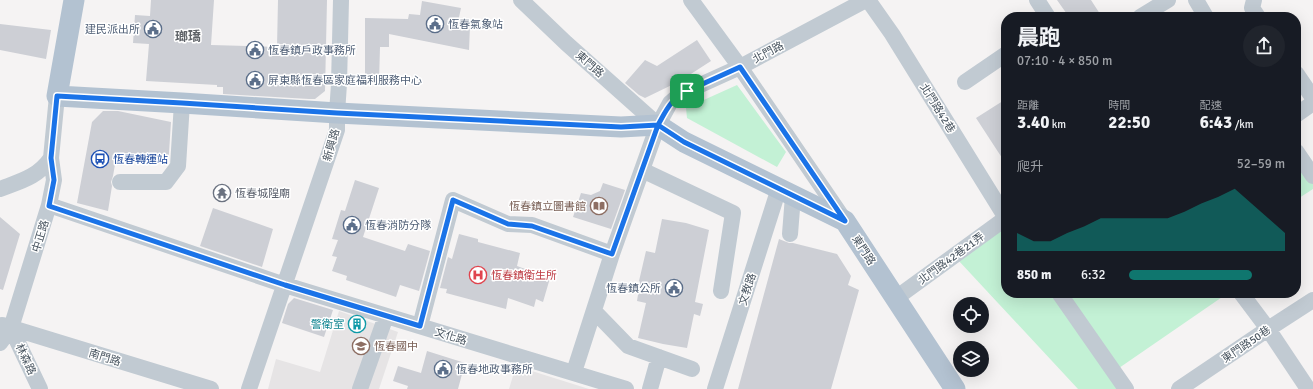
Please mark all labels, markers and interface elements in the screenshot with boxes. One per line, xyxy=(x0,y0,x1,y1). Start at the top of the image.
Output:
public building icon: 恆春氣象站 xyxy=(425,14,445,34)
place label: 恆春氣象站 xyxy=(448,18,503,31)
public building icon: 建民派出所 xyxy=(143,19,163,39)
place label: 建民派出所 xyxy=(85,23,140,36)
text: 晨跑 xyxy=(1017,24,1061,51)
button: share xyxy=(1243,25,1285,67)
district label: 瑯𤩝 xyxy=(175,29,201,45)
street label: 北門路 xyxy=(751,39,786,66)
public building icon: 恆春鎮戶政事務所 xyxy=(245,40,265,60)
place label: 恆春鎮戶政事務所 xyxy=(268,44,356,57)
street label: 東門路 xyxy=(573,49,606,80)
text: 07:10 · 4 × 850 m xyxy=(1017,53,1112,69)
public building icon: 屏東縣恆春區家庭福利服務中心 xyxy=(245,70,265,90)
place label: 屏東縣恆春區家庭福利服務中心 xyxy=(268,74,422,87)
pin xyxy=(670,74,704,108)
icon: arrive xyxy=(676,80,698,102)
street label: 北門路42巷 xyxy=(917,81,958,135)
text: 距離 xyxy=(1017,99,1039,112)
text: 時間 xyxy=(1108,99,1130,112)
text: 配速 xyxy=(1200,99,1222,112)
text: 3.40 xyxy=(1017,112,1049,133)
text: 22:50 xyxy=(1108,112,1150,133)
text: 6:43 xyxy=(1200,112,1232,133)
text: km xyxy=(1049,118,1066,131)
text: /km xyxy=(1232,118,1254,131)
street label: 新興路 xyxy=(321,127,342,163)
bus stop icon: 恆春轉運站 xyxy=(90,149,110,169)
place label: 恆春轉運站 xyxy=(113,153,168,166)
text: 52–59 m xyxy=(1237,156,1285,172)
text: 爬升 xyxy=(1017,159,1043,175)
temple icon: 恆春城隍廟 xyxy=(212,183,232,203)
place label: 恆春城隍廟 xyxy=(235,187,290,200)
library icon: 恆春鎮立圖書館 xyxy=(589,196,609,216)
place label: 恆春鎮立圖書館 xyxy=(509,200,586,213)
public building icon: 恆春消防分隊 xyxy=(342,215,362,235)
street label: 中正路 xyxy=(29,218,52,254)
place label: 恆春消防分隊 xyxy=(365,219,431,232)
street label: 北門路42巷21弄 xyxy=(916,230,987,287)
street label: 東門路 xyxy=(849,233,878,268)
hospital icon: 恆春鎮衛生所 xyxy=(468,265,488,285)
text: 850 m xyxy=(1017,267,1051,283)
text: 6:32 xyxy=(1081,267,1106,283)
place label: 恆春鎮衛生所 xyxy=(491,269,557,282)
street label: 文教路 xyxy=(736,271,759,307)
public building icon: 恆春鎮公所 xyxy=(664,278,684,298)
place label: 恆春鎮公所 xyxy=(606,282,661,295)
map controls xyxy=(953,297,989,377)
button: locate xyxy=(953,297,989,333)
building icon: 警衛室 xyxy=(347,314,367,334)
place label: 警衛室 xyxy=(311,318,344,331)
street label: 東門路50巷 xyxy=(1219,323,1273,365)
street label: 文化路 xyxy=(433,325,469,348)
school or university icon: 恆春國中 xyxy=(351,336,371,356)
place label: 恆春國中 xyxy=(374,340,418,353)
button: layers xyxy=(953,341,989,377)
street label: 林森路 xyxy=(13,342,38,377)
street label: 南門路 xyxy=(87,346,123,369)
public building icon: 恆春地政事務所 xyxy=(433,359,453,379)
place label: 恆春地政事務所 xyxy=(456,363,533,376)

